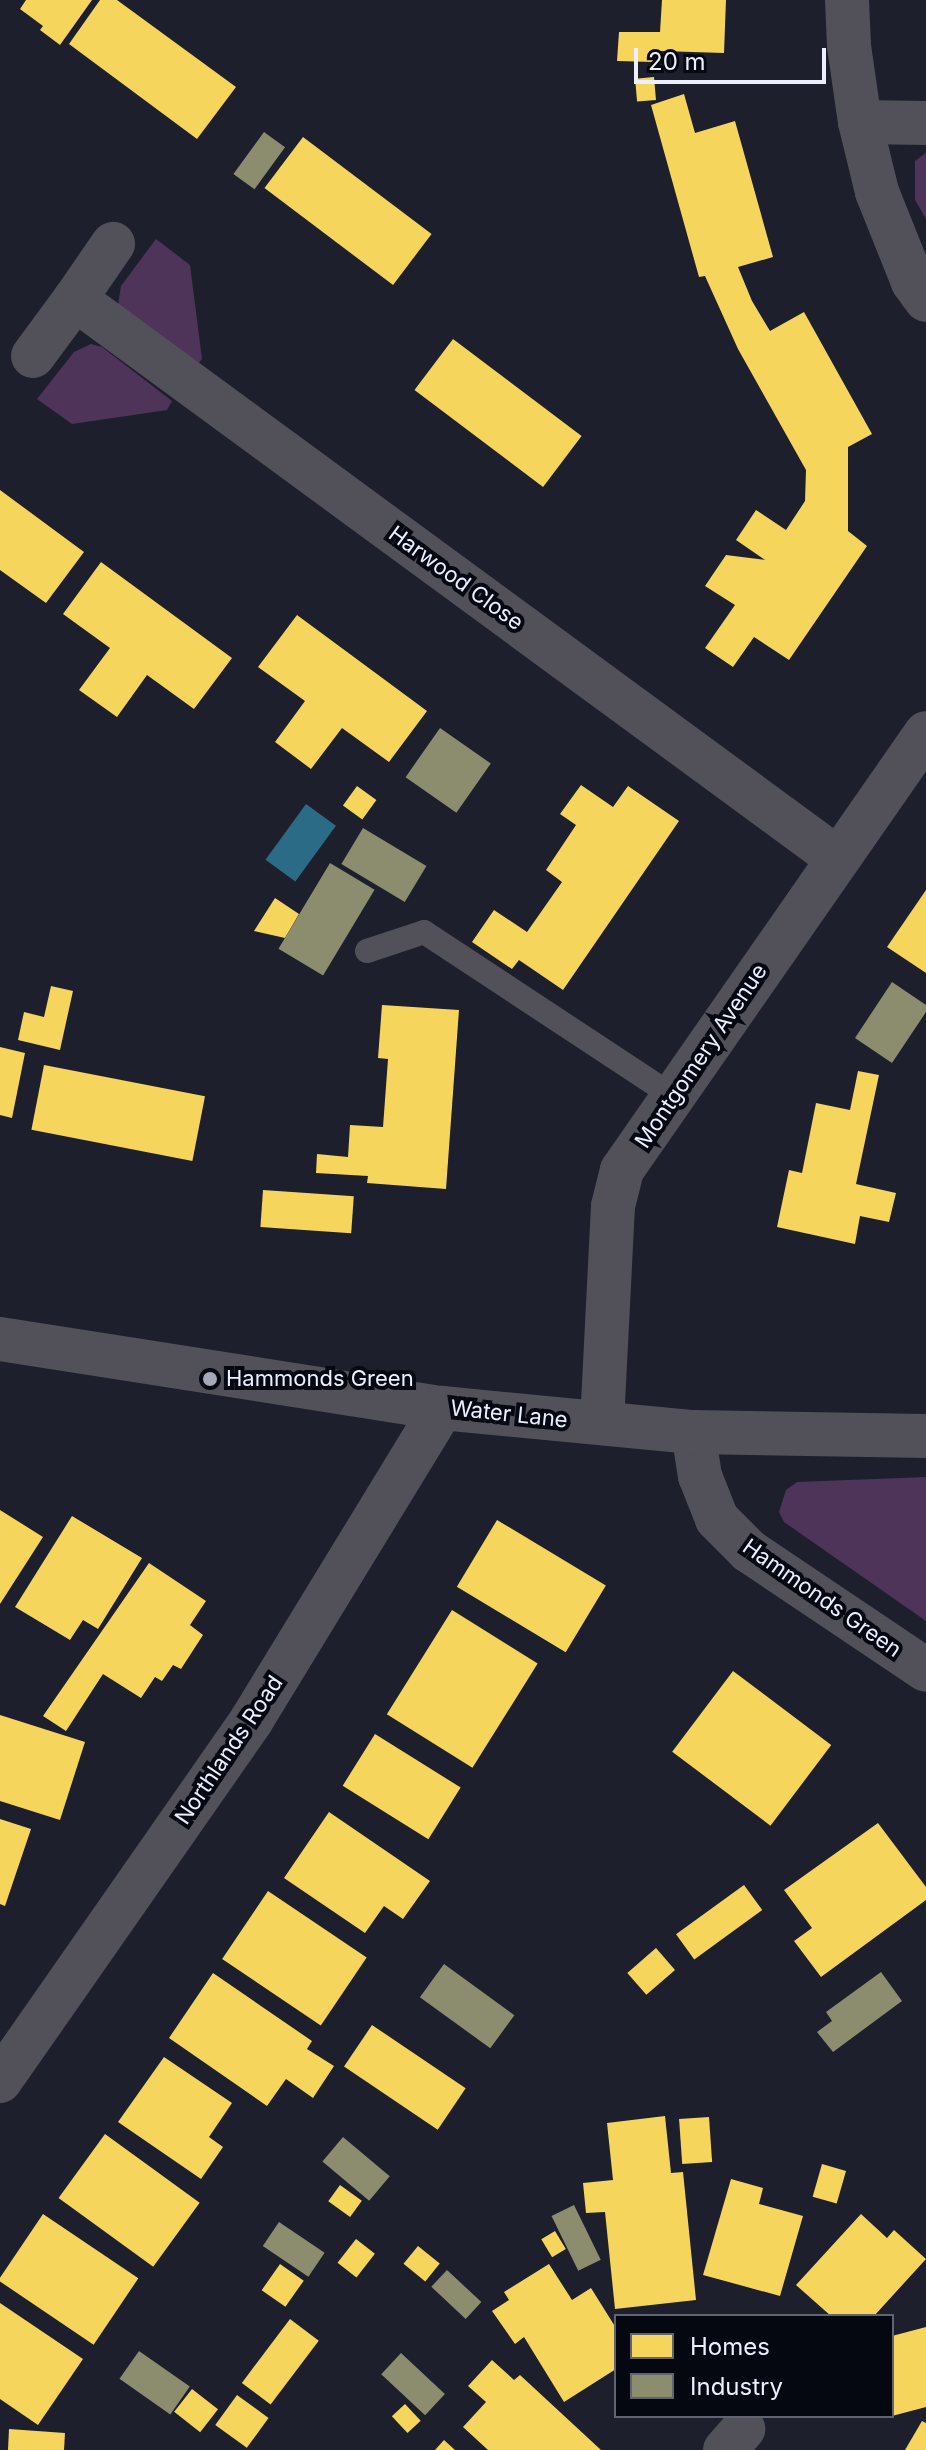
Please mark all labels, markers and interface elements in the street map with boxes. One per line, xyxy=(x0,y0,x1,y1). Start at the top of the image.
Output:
scale bar xyxy=(638,32,830,82)
text: 20 m xyxy=(648,47,706,76)
street label: Harwood Close xyxy=(384,520,528,636)
street label: Montgomery Avenue xyxy=(630,959,772,1153)
place label: Hammonds Green xyxy=(226,1366,414,1392)
marker: Hammonds Green xyxy=(201,1370,219,1388)
street label: Water Lane xyxy=(449,1395,569,1433)
street label: Hammonds Green xyxy=(738,1533,906,1663)
street label: Northlands Road xyxy=(170,1671,288,1829)
legend xyxy=(614,2314,894,2418)
text: Homes xyxy=(690,2332,770,2361)
text: Industry xyxy=(690,2372,783,2401)

